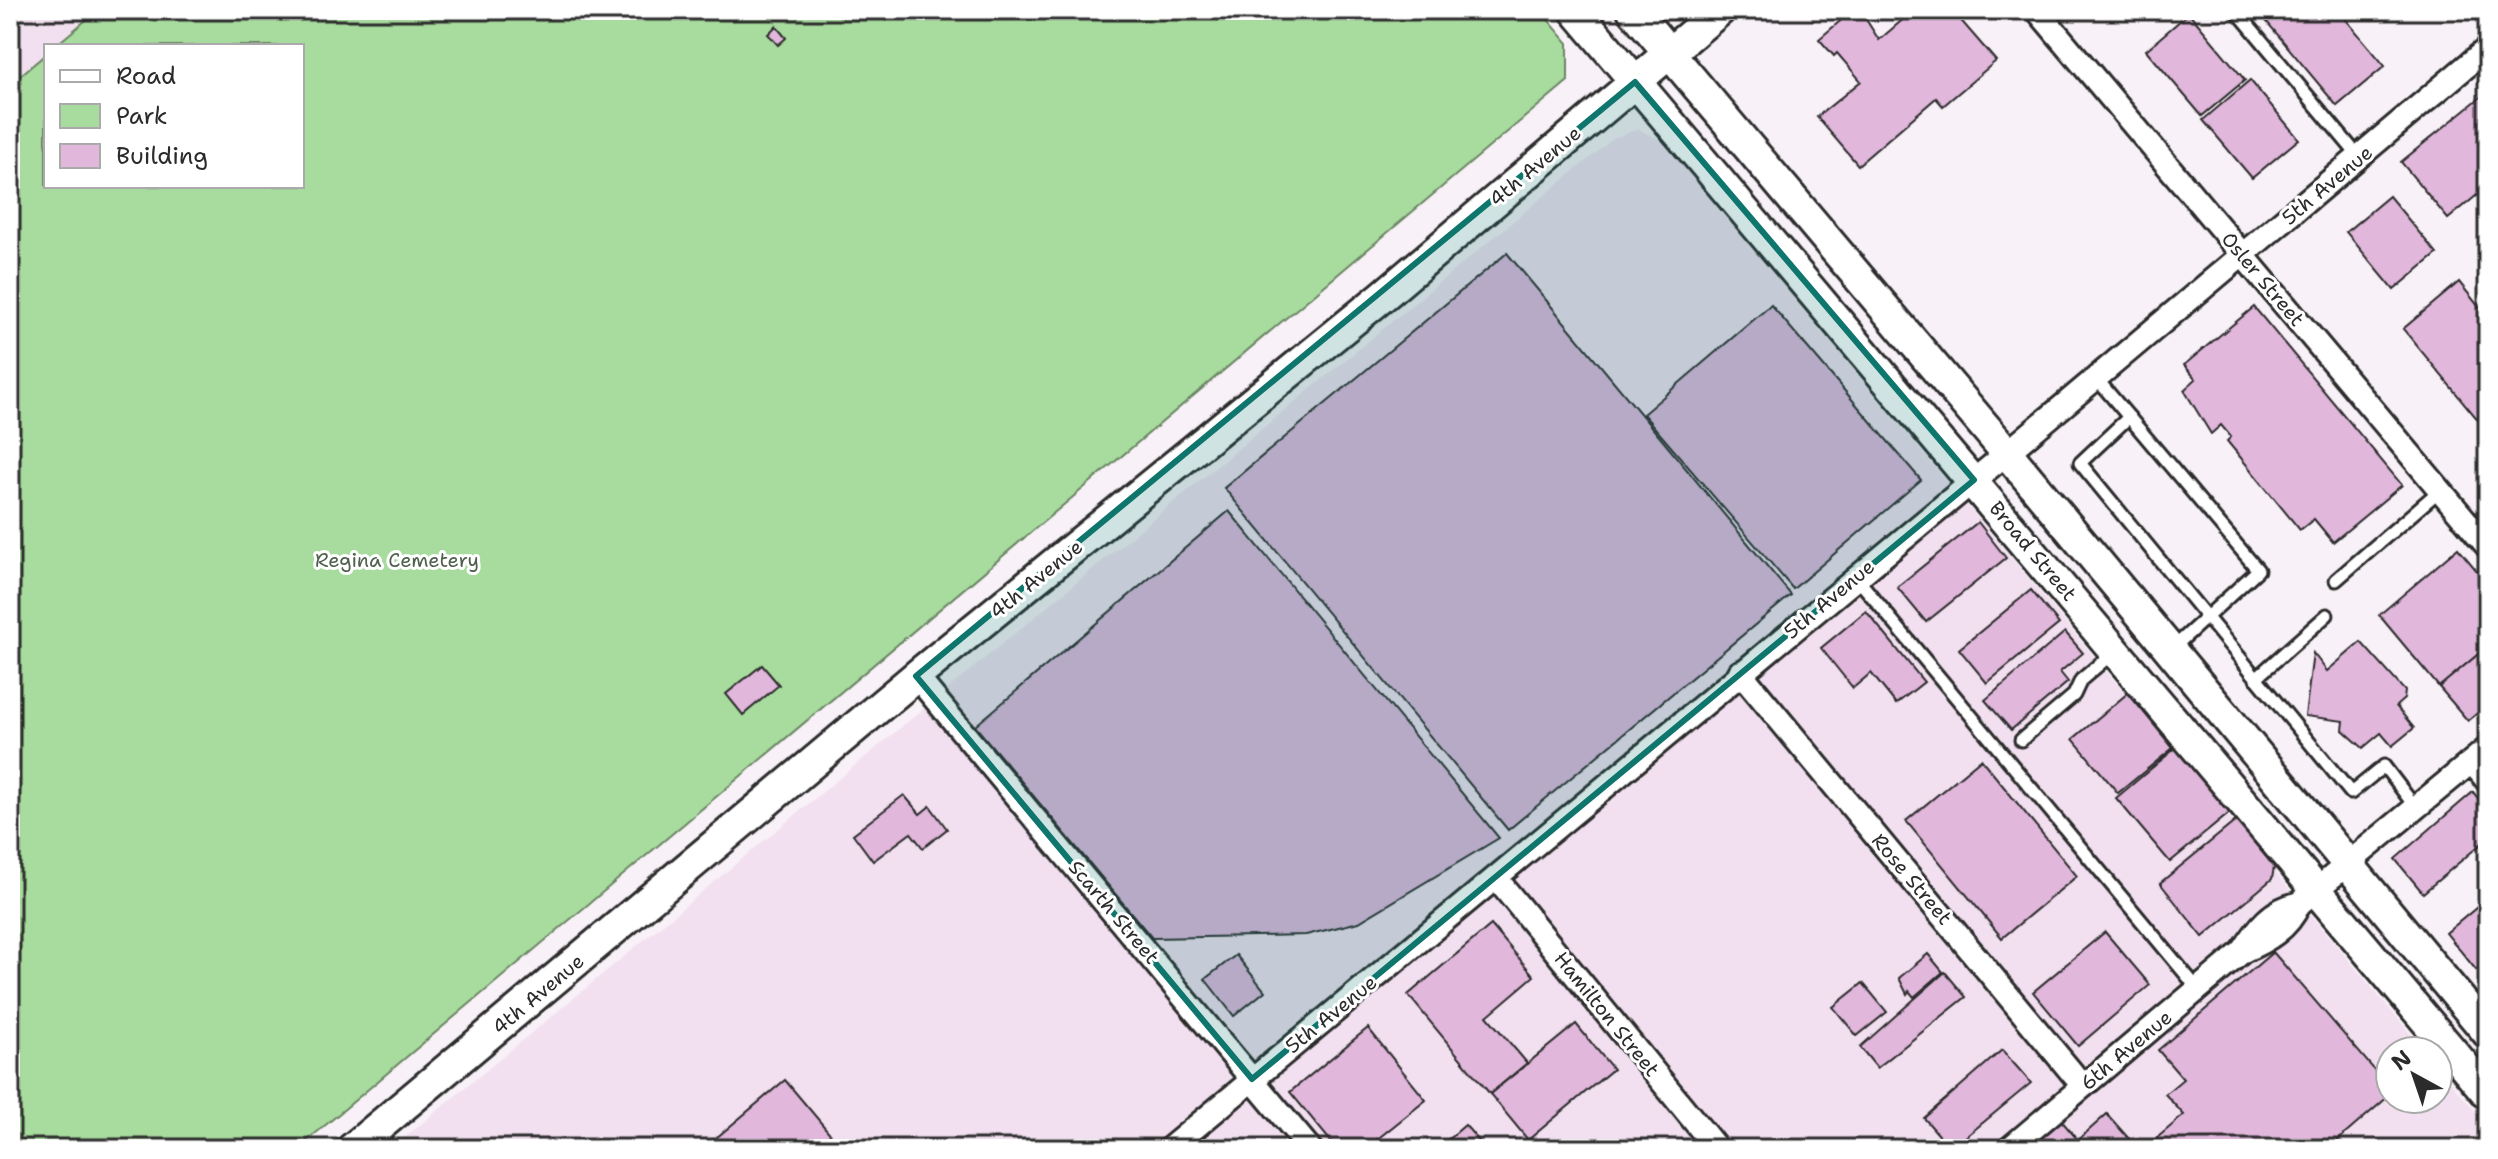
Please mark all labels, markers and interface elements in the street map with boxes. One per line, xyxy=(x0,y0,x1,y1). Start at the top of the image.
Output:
legend xyxy=(44,44,304,188)
text: Road xyxy=(116,60,176,92)
text: Park xyxy=(116,100,168,132)
street label: 4th Avenue xyxy=(1484,120,1586,212)
text: Building xyxy=(116,140,208,172)
street label: 5th Avenue xyxy=(2276,140,2378,230)
street label: Osler Street xyxy=(2216,226,2310,332)
street label: Broad Street xyxy=(1984,496,2082,606)
street label: 4th Avenue xyxy=(984,534,1088,624)
park label: Regina Cemetery xyxy=(315,547,479,573)
street label: 5th Avenue xyxy=(1778,554,1880,644)
street label: Rose Street xyxy=(1866,828,1958,930)
street label: Scarth Street xyxy=(1063,855,1165,969)
street label: Hamilton Street xyxy=(1549,946,1665,1082)
street label: 4th Avenue xyxy=(487,948,589,1040)
street label: 5th Avenue xyxy=(1280,969,1382,1059)
street label: 6th Avenue xyxy=(2075,1004,2177,1096)
north arrow xyxy=(2374,1035,2454,1115)
text: N xyxy=(2385,1043,2417,1077)

